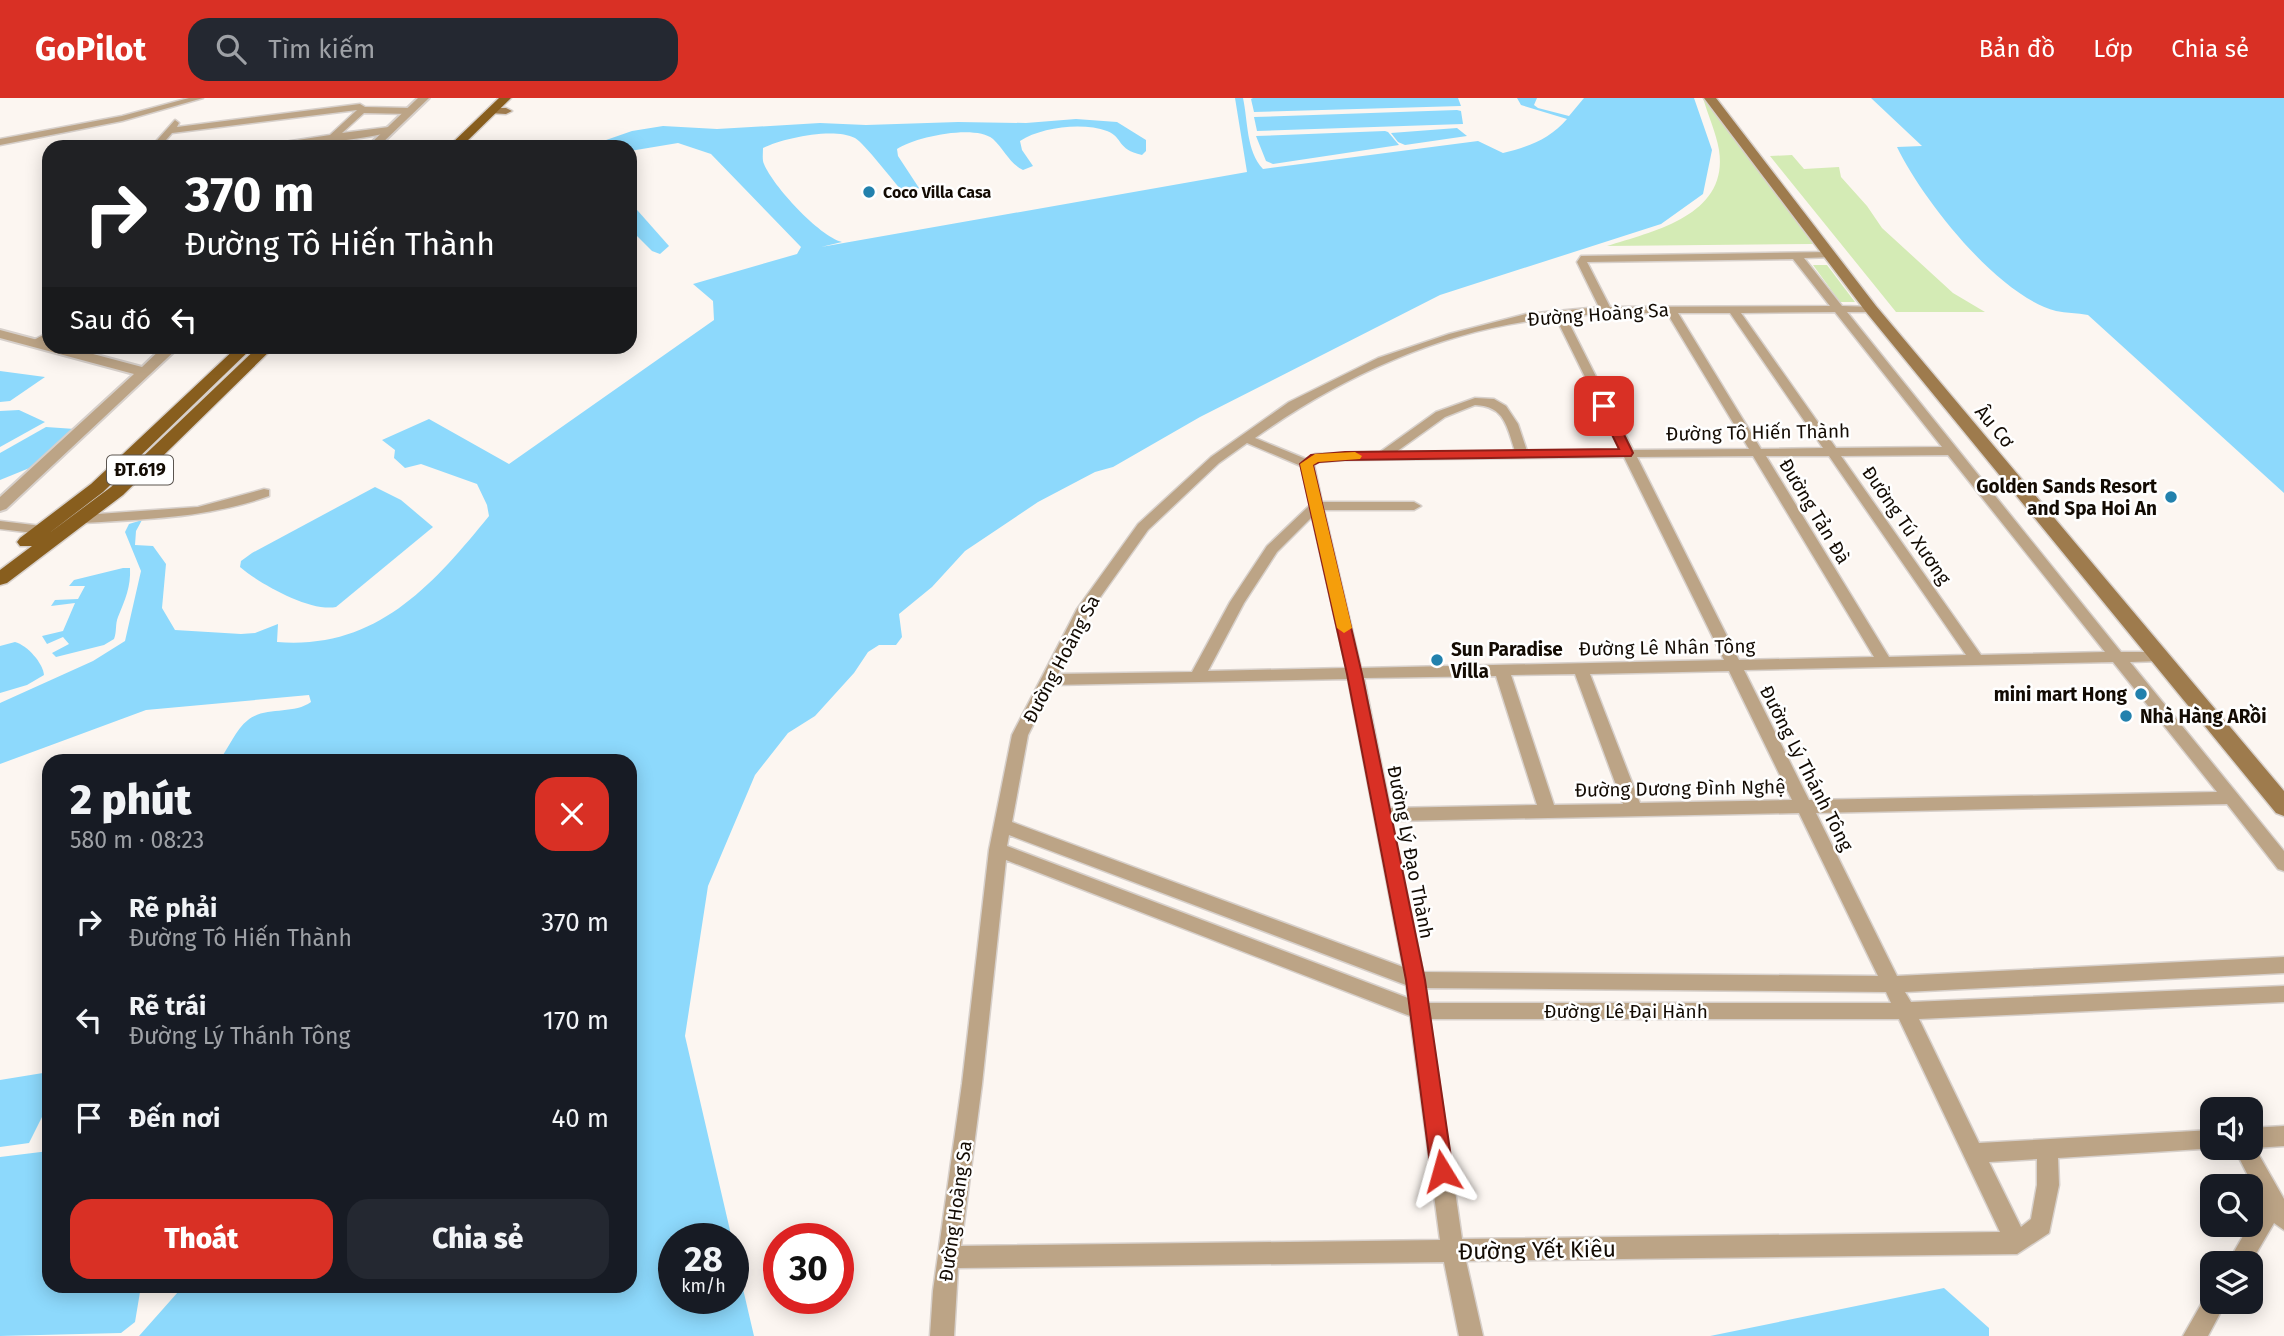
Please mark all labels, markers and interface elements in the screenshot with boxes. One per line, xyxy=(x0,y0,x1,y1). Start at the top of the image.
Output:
search box xyxy=(188,18,678,81)
text: GoPilot xyxy=(35,29,146,69)
icon: search xyxy=(212,30,250,68)
text: Tìm kiếm xyxy=(268,34,375,65)
text: Bản đồ xyxy=(1979,35,2055,63)
text: Lớp xyxy=(2093,35,2133,63)
text: Chia sẻ xyxy=(2171,35,2249,63)
text: 370 m xyxy=(185,165,314,224)
icon: right xyxy=(70,168,161,259)
place label: Coco Villa Casa xyxy=(883,183,992,202)
marker: Coco Villa Casa xyxy=(861,184,877,200)
text: Đường Tô Hiến Thành xyxy=(185,225,495,263)
street label: Đường Hoàng Sa xyxy=(1527,298,1670,331)
icon: left xyxy=(165,301,203,339)
text: Sau đó xyxy=(70,305,151,336)
pin xyxy=(1574,376,1634,436)
icon: arrive xyxy=(1585,387,1623,425)
street label: Âu Cơ xyxy=(1970,400,2019,453)
street label: Đường Tô Hiến Thành xyxy=(1666,419,1850,446)
street label: Đường Tản Đà xyxy=(1774,454,1855,568)
road number: ĐT.619 xyxy=(107,456,173,484)
street label: Đường Tú Xương xyxy=(1857,462,1956,589)
place label: Golden Sands Resort and Spa Hoi An xyxy=(1976,475,2158,520)
marker: Golden Sands Resort and Spa Hoi An xyxy=(2163,489,2179,505)
street label: Đường Hoàng Sa xyxy=(1018,591,1105,727)
street label: Đường Lê Nhân Tông xyxy=(1578,634,1756,661)
place label: Sun Paradise Villa xyxy=(1450,638,1563,683)
marker: Sun Paradise Villa xyxy=(1429,652,1445,668)
street label: Đường Lý Thánh Tông xyxy=(1755,682,1858,855)
place label: mini mart Hong xyxy=(1994,683,2128,706)
marker: mini mart Hong xyxy=(2133,686,2149,702)
place label: Nhà Hàng ARồi xyxy=(2140,703,2267,728)
marker: Nhà Hàng ARồi xyxy=(2118,708,2134,724)
street label: Đường Lý Đạo Thành xyxy=(1382,764,1439,941)
text: 2 phút xyxy=(70,775,191,825)
street label: Đường Dương Đình Nghệ xyxy=(1574,775,1786,802)
button: close xyxy=(535,777,609,851)
text: 580 m · 08:23 xyxy=(70,826,204,854)
text: Rẽ phải xyxy=(129,893,217,924)
icon: right xyxy=(70,903,108,941)
text: 370 m xyxy=(541,907,609,938)
text: Đường Tô Hiến Thành xyxy=(129,924,352,952)
text: Rẽ trái xyxy=(129,991,206,1022)
street label: Đường Lê Đại Hành xyxy=(1544,1000,1708,1023)
icon: left xyxy=(70,1001,108,1039)
text: 170 m xyxy=(543,1005,609,1036)
text: Đường Lý Thánh Tông xyxy=(129,1022,350,1050)
map controls xyxy=(2200,1097,2263,1314)
button: sound xyxy=(2200,1097,2263,1160)
icon: arrive xyxy=(70,1099,108,1137)
text: Đến nơi xyxy=(129,1103,220,1134)
text: 40 m xyxy=(551,1103,609,1134)
position arrow xyxy=(1405,1134,1479,1208)
street label: Đường Hoàng Sa xyxy=(934,1139,977,1283)
button: search xyxy=(2200,1174,2263,1237)
button: Thoát xyxy=(70,1199,333,1279)
button: Chia sẻ xyxy=(347,1199,609,1279)
speed limit sign: 30 xyxy=(763,1223,854,1314)
street label: Đường Yết Kiêu xyxy=(1458,1235,1616,1265)
text: 28 xyxy=(684,1238,723,1280)
button: layers xyxy=(2200,1251,2263,1314)
text: km/h xyxy=(681,1275,726,1297)

